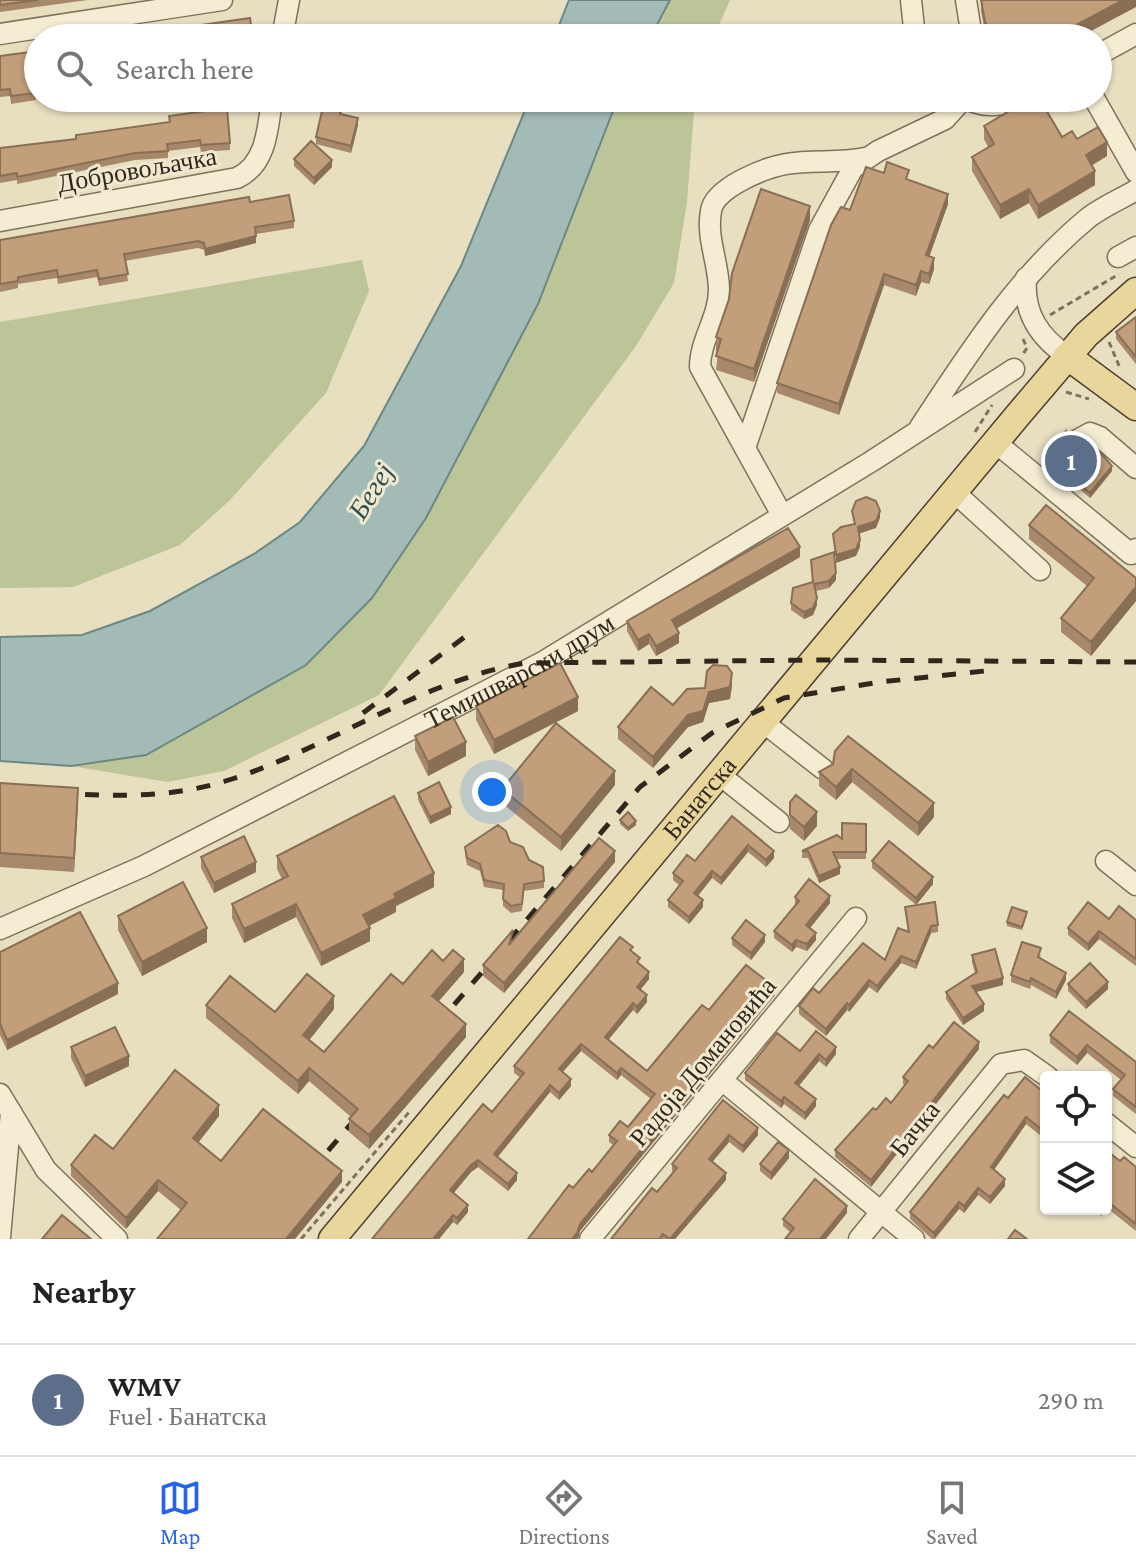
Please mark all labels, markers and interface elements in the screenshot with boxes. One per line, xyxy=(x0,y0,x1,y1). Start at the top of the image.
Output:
search box xyxy=(24,24,1112,112)
icon: search xyxy=(52,46,96,90)
text: Search here xyxy=(116,52,254,85)
street label: Добровољачка xyxy=(55,142,219,198)
pin: 1 xyxy=(1045,431,1097,491)
water label: Бегеј xyxy=(341,457,400,526)
street label: Темишварски друм xyxy=(420,608,619,735)
street label: Банатска xyxy=(657,750,742,845)
your location xyxy=(472,772,512,812)
street label: Радоја Домановића xyxy=(624,971,782,1152)
map controls xyxy=(1040,1071,1112,1215)
button: locate xyxy=(1040,1071,1112,1143)
street label: Бачка xyxy=(884,1095,946,1162)
button: layers xyxy=(1040,1143,1112,1215)
text: Nearby xyxy=(32,1273,135,1310)
text: WMV xyxy=(108,1369,181,1402)
text: 1 xyxy=(53,1386,63,1415)
text: 290 m xyxy=(1038,1386,1104,1415)
text: Fuel · Банатска xyxy=(108,1402,267,1431)
tab: Map xyxy=(158,1476,202,1549)
tab: Directions xyxy=(519,1476,610,1549)
tab: Saved xyxy=(926,1476,978,1549)

